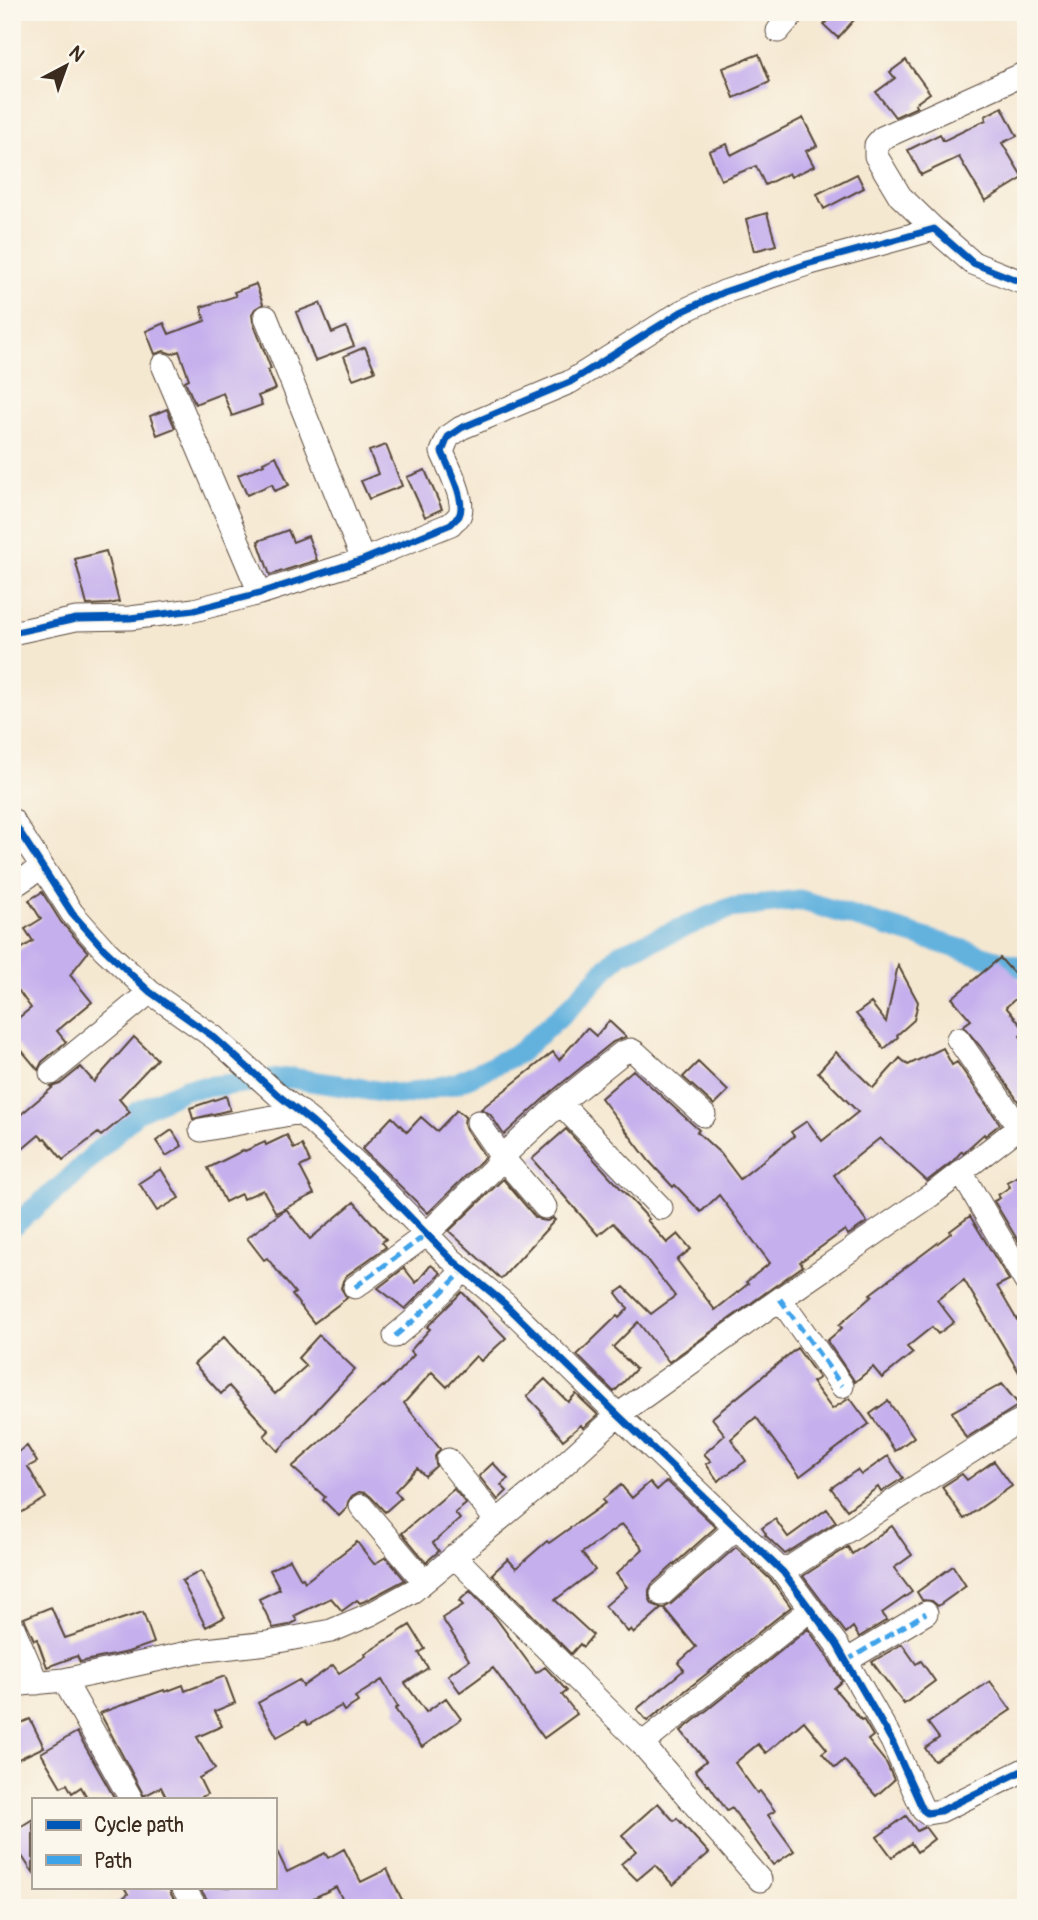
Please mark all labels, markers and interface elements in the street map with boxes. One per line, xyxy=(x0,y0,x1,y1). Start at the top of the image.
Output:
north arrow xyxy=(32,32,102,102)
text: N xyxy=(64,41,89,67)
legend xyxy=(32,1798,276,1888)
text: Cycle path xyxy=(94,1812,184,1839)
text: Path xyxy=(94,1848,132,1875)

